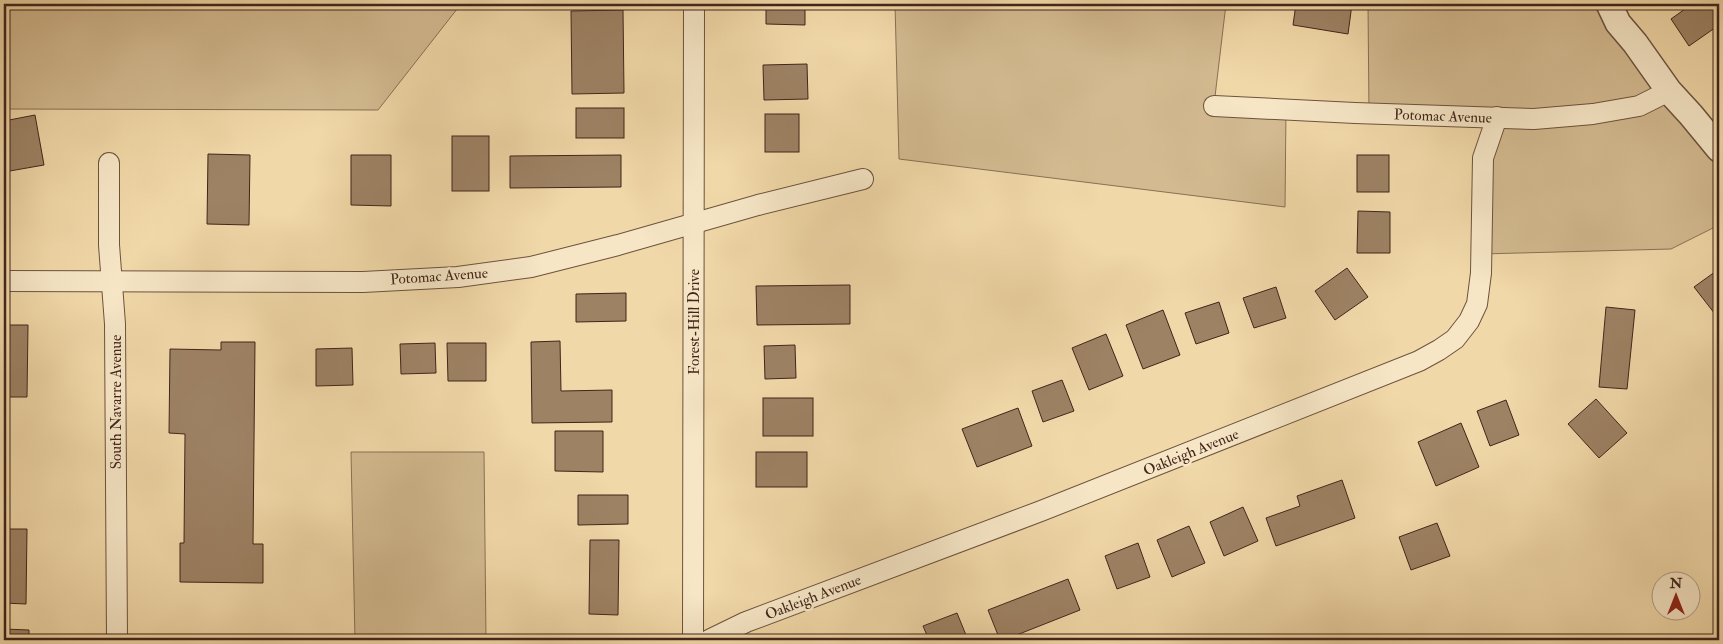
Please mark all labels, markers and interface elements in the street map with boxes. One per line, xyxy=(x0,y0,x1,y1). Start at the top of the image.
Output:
street label: Potomac Avenue xyxy=(1394,105,1492,128)
street label: Potomac Avenue xyxy=(389,264,489,289)
street label: Forest-Hill Drive xyxy=(685,269,704,375)
street label: South Navarre Avenue xyxy=(107,335,126,469)
street label: Oakleigh Avenue xyxy=(1141,425,1242,480)
street label: Oakleigh Avenue xyxy=(762,570,864,625)
north arrow xyxy=(1650,572,1700,622)
text: N xyxy=(1669,575,1683,592)

